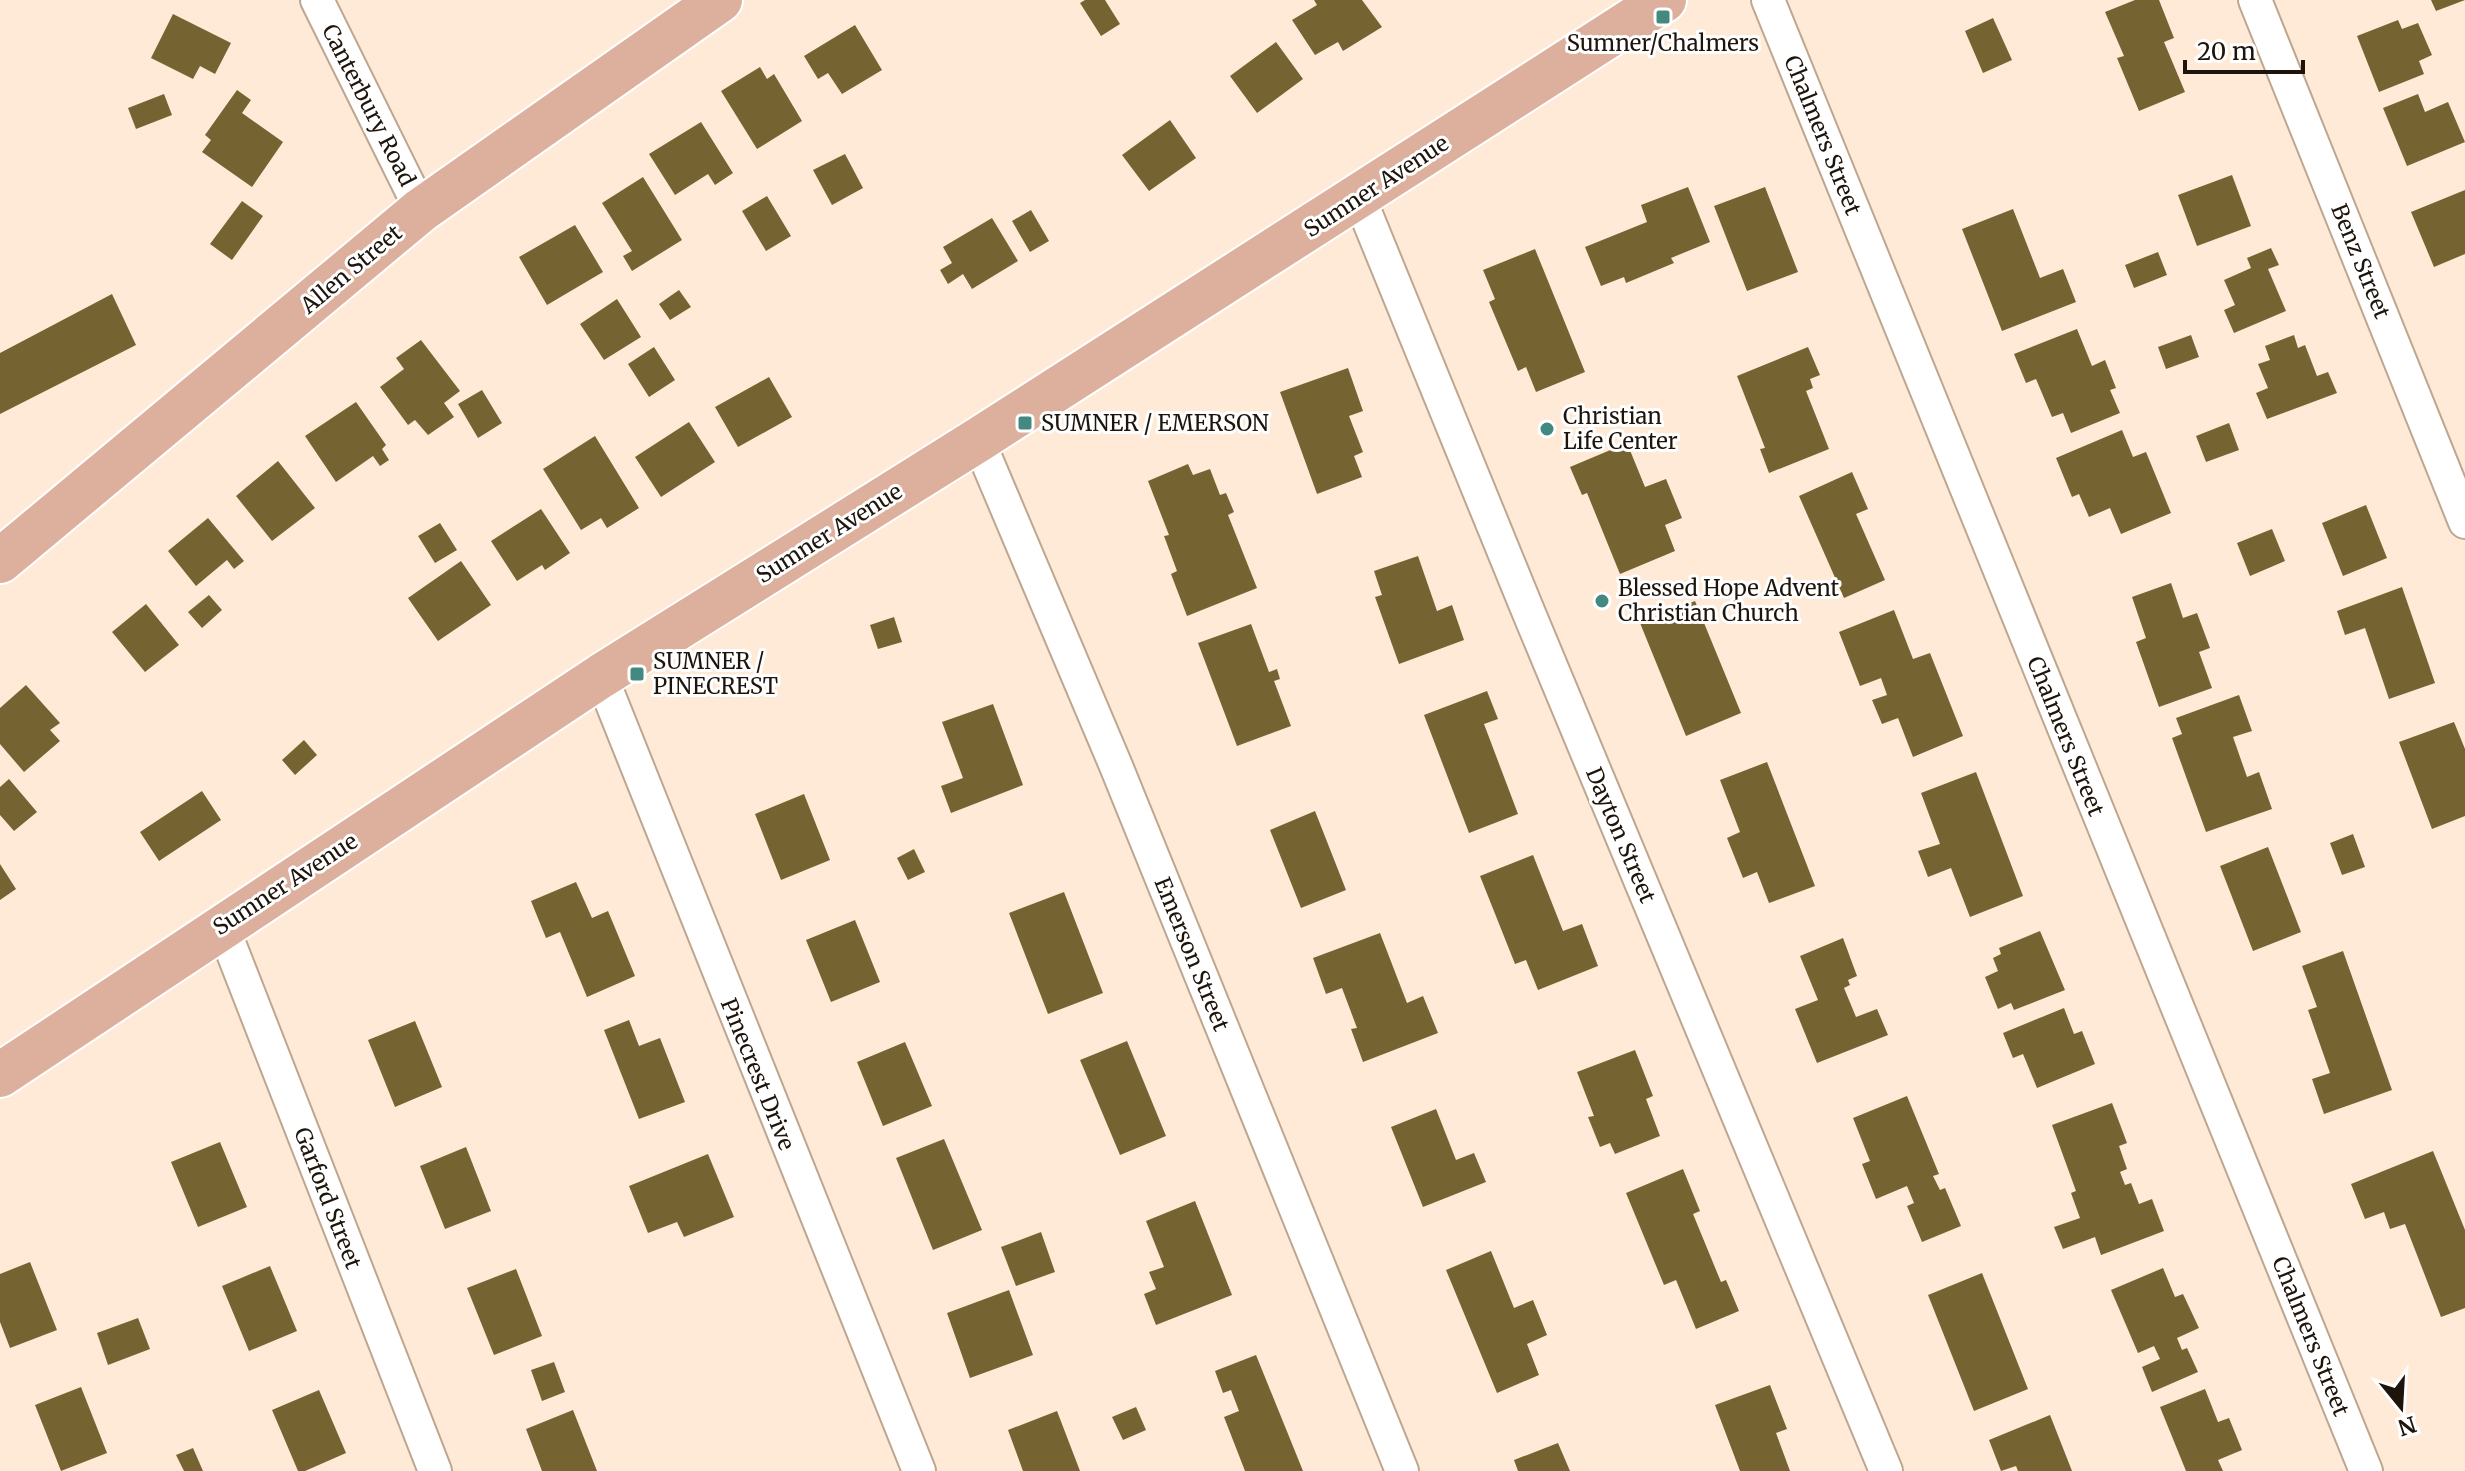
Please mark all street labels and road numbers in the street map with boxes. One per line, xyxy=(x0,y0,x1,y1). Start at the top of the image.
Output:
street label: Canterbury Road xyxy=(316,19,422,191)
street label: Chalmers Street xyxy=(1778,51,1868,219)
street label: Sumner Avenue xyxy=(1298,129,1454,243)
street label: Benz Street xyxy=(2325,199,2397,323)
street label: Allen Street xyxy=(294,218,408,320)
street label: Sumner Avenue xyxy=(751,477,907,589)
street label: Chalmers Street xyxy=(2021,652,2111,820)
street label: Dayton Street xyxy=(1580,763,1662,907)
street label: Sumner Avenue xyxy=(207,827,363,941)
street label: Emerson Street xyxy=(1148,873,1236,1035)
street label: Pinecrest Drive xyxy=(715,994,801,1154)
street label: Garford Street xyxy=(288,1123,368,1273)
street label: Chalmers Street xyxy=(2266,1252,2356,1420)

